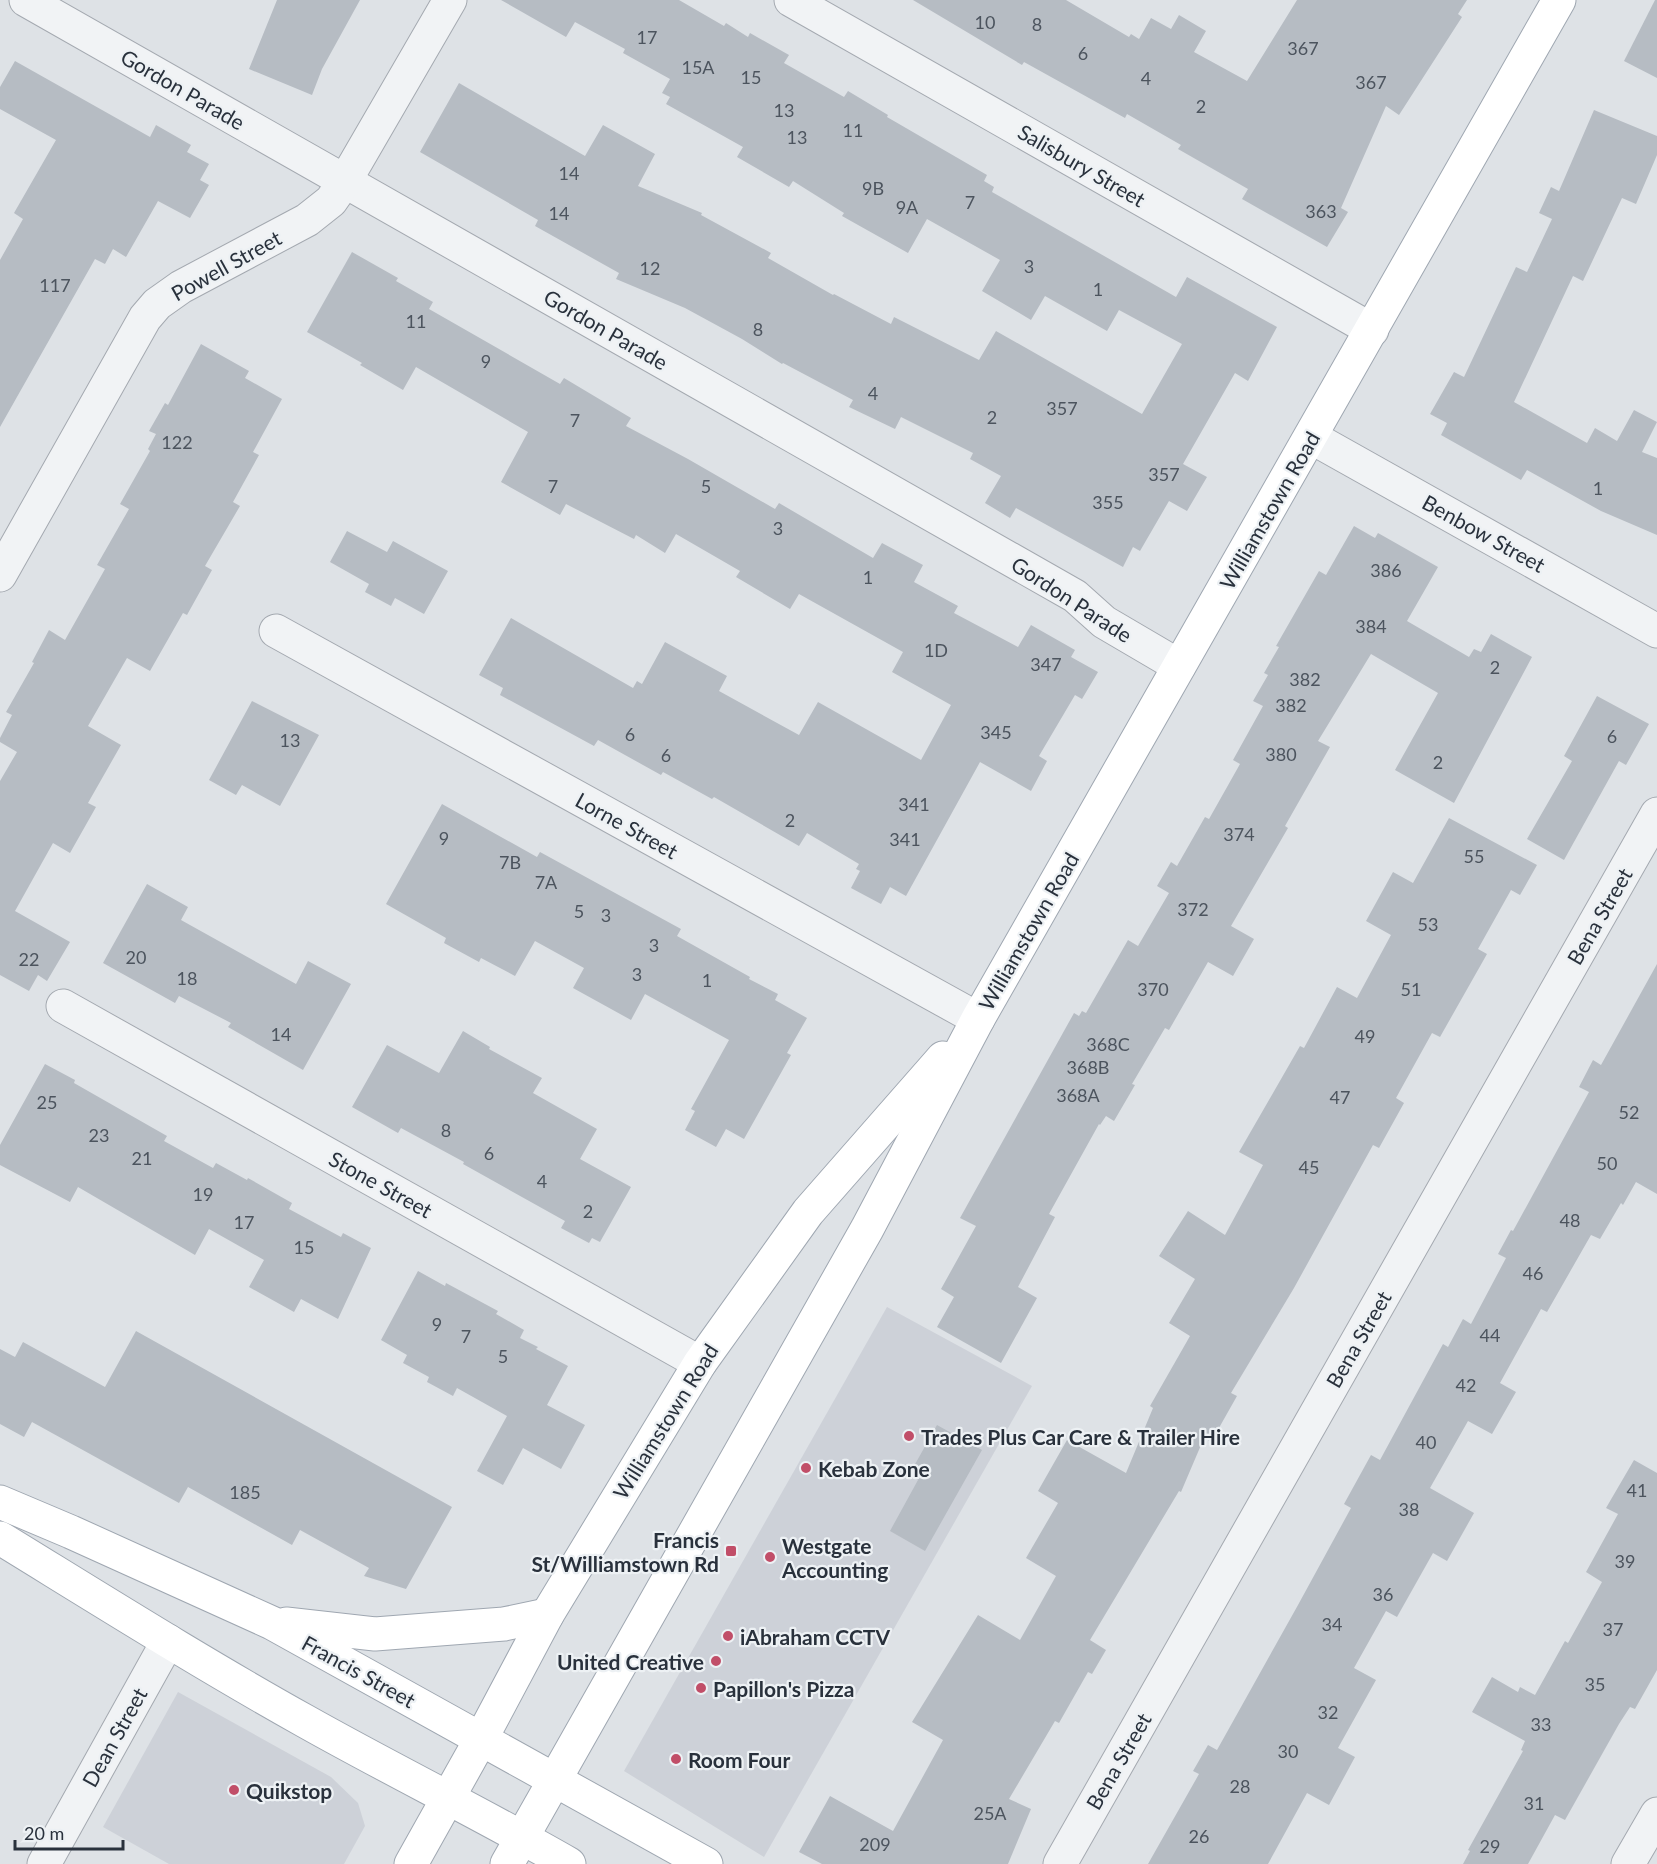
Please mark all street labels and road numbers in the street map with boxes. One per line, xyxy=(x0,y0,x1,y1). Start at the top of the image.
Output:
street label: Gordon Parade xyxy=(117,44,249,134)
street label: Salisbury Street xyxy=(1014,118,1151,212)
street label: Powell Street xyxy=(167,224,286,305)
street label: Gordon Parade xyxy=(540,284,672,374)
street label: Williamstown Road xyxy=(1214,427,1324,593)
street label: Benbow Street xyxy=(1418,489,1550,577)
street label: Gordon Parade xyxy=(1007,551,1137,647)
street label: Lorne Street xyxy=(572,787,683,864)
street label: Williamstown Road xyxy=(973,848,1083,1014)
street label: Bena Street xyxy=(1561,863,1637,969)
street label: Stone Street xyxy=(325,1145,437,1223)
street label: Bena Street xyxy=(1320,1286,1396,1392)
street label: Williamstown Road xyxy=(607,1339,723,1503)
street label: Francis Street xyxy=(298,1630,420,1713)
street label: Dean Street xyxy=(76,1683,152,1791)
street label: Bena Street xyxy=(1080,1708,1156,1814)

